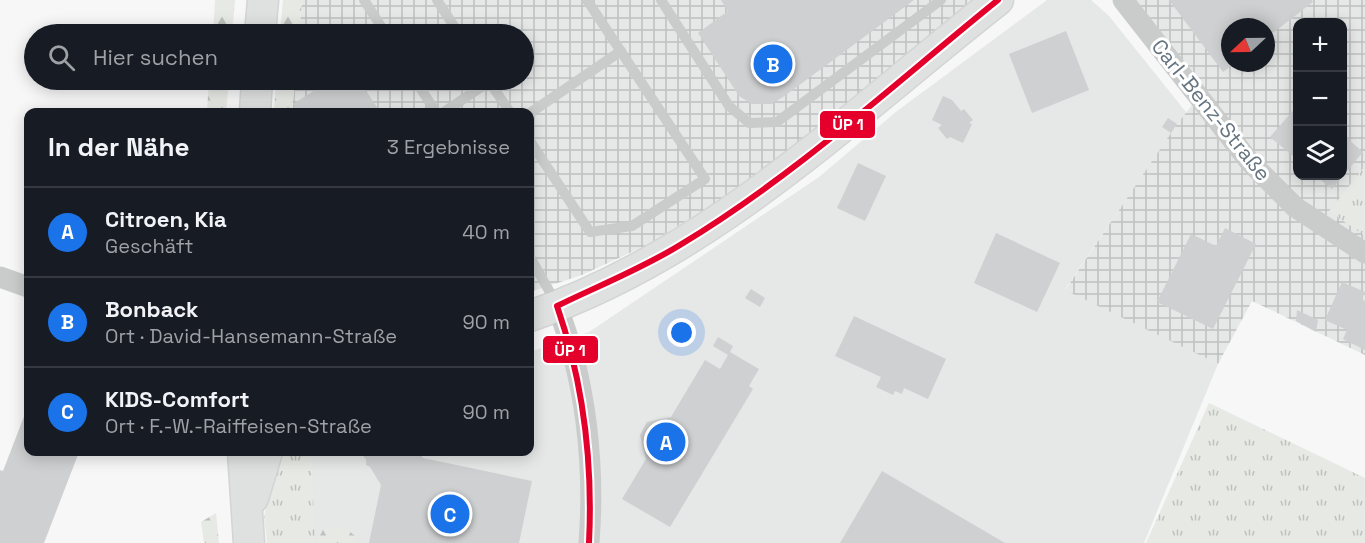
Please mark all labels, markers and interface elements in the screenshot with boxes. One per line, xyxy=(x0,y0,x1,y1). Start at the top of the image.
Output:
north arrow xyxy=(1221,18,1275,72)
map controls xyxy=(1293,18,1347,180)
button: + xyxy=(1293,18,1347,72)
search box xyxy=(24,24,534,90)
street label: Carl-Benz-Straße xyxy=(1146,33,1277,186)
icon: search xyxy=(45,41,78,74)
pin: B xyxy=(754,42,792,86)
text: Hier suchen xyxy=(93,43,218,71)
button: − xyxy=(1293,72,1347,126)
line badge: ÜP 1 xyxy=(819,110,876,139)
text: ÜP 1 xyxy=(832,114,864,135)
button: layers xyxy=(1293,126,1347,180)
text: In der Nähe xyxy=(48,130,189,164)
text: 3 Ergebnisse xyxy=(387,134,510,160)
text: Citroen, Kia xyxy=(105,205,227,233)
text: A xyxy=(61,219,74,245)
text: 40 m xyxy=(462,219,510,245)
text: Geschäft xyxy=(105,233,193,259)
text: Bonback xyxy=(105,295,198,323)
text: B xyxy=(61,309,74,335)
text: 90 m xyxy=(463,309,510,335)
your location xyxy=(667,318,696,347)
text: Ort · David-Hansemann-Straße xyxy=(105,323,397,349)
line badge: ÜP 1 xyxy=(542,335,599,364)
text: ÜP 1 xyxy=(554,340,586,361)
text: KIDS-Comfort xyxy=(105,385,250,413)
text: C xyxy=(61,399,74,425)
text: 90 m xyxy=(463,399,510,425)
text: Ort · F.-W.-Raiffeisen-Straße xyxy=(105,413,372,439)
pin: A xyxy=(646,420,686,464)
pin: C xyxy=(430,492,470,536)

